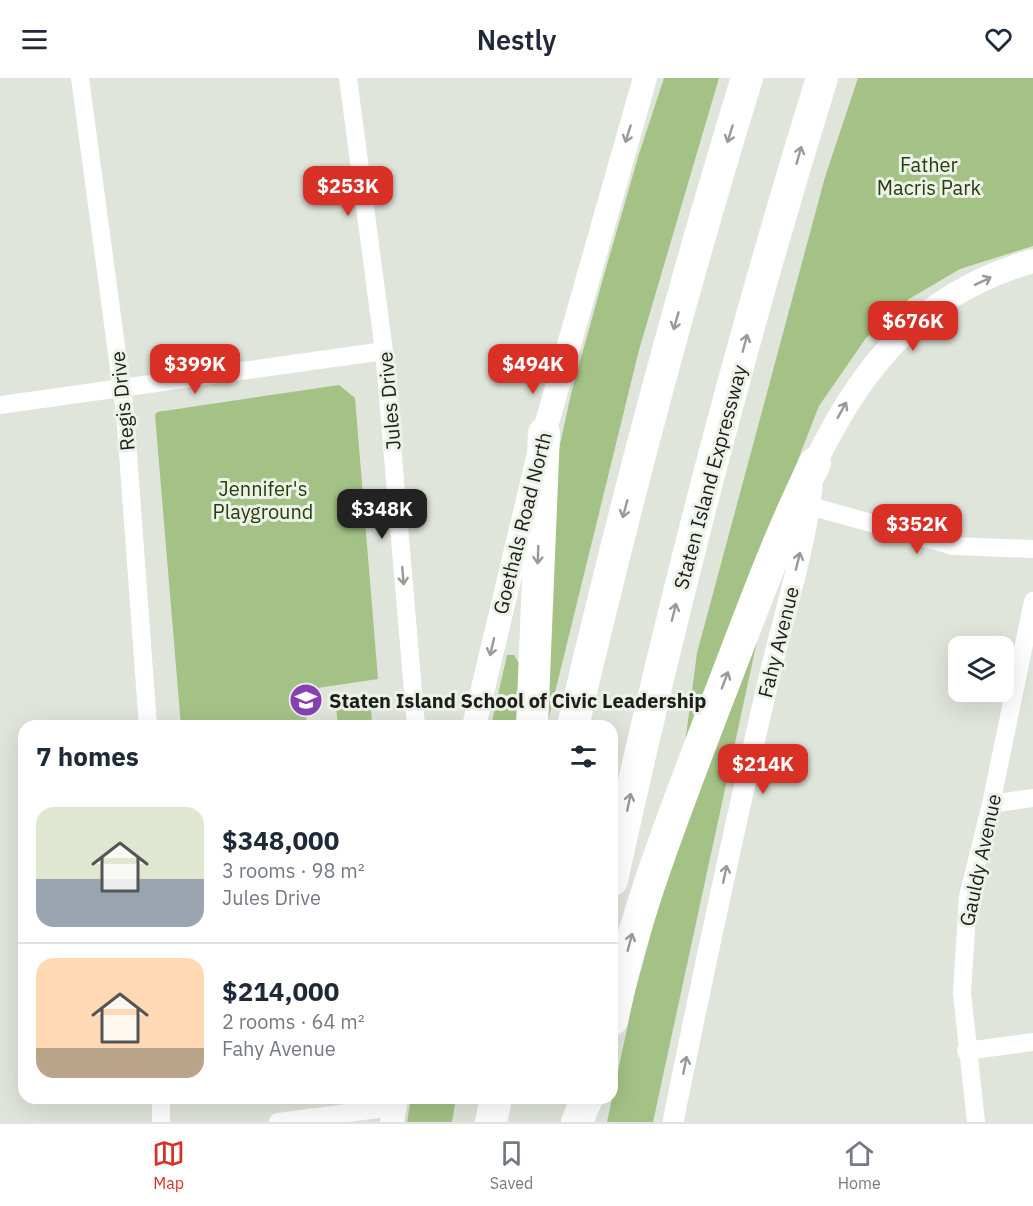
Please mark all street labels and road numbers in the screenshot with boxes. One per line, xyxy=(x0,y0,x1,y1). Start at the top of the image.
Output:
street label: Regis Drive xyxy=(103,350,141,452)
street label: Jules Drive xyxy=(371,351,407,451)
street label: Staten Island Expressway xyxy=(667,362,753,592)
street label: Goethals Road North xyxy=(486,429,558,617)
street label: Fahy Avenue xyxy=(751,584,805,700)
street label: Gauldy Avenue xyxy=(953,791,1007,929)

